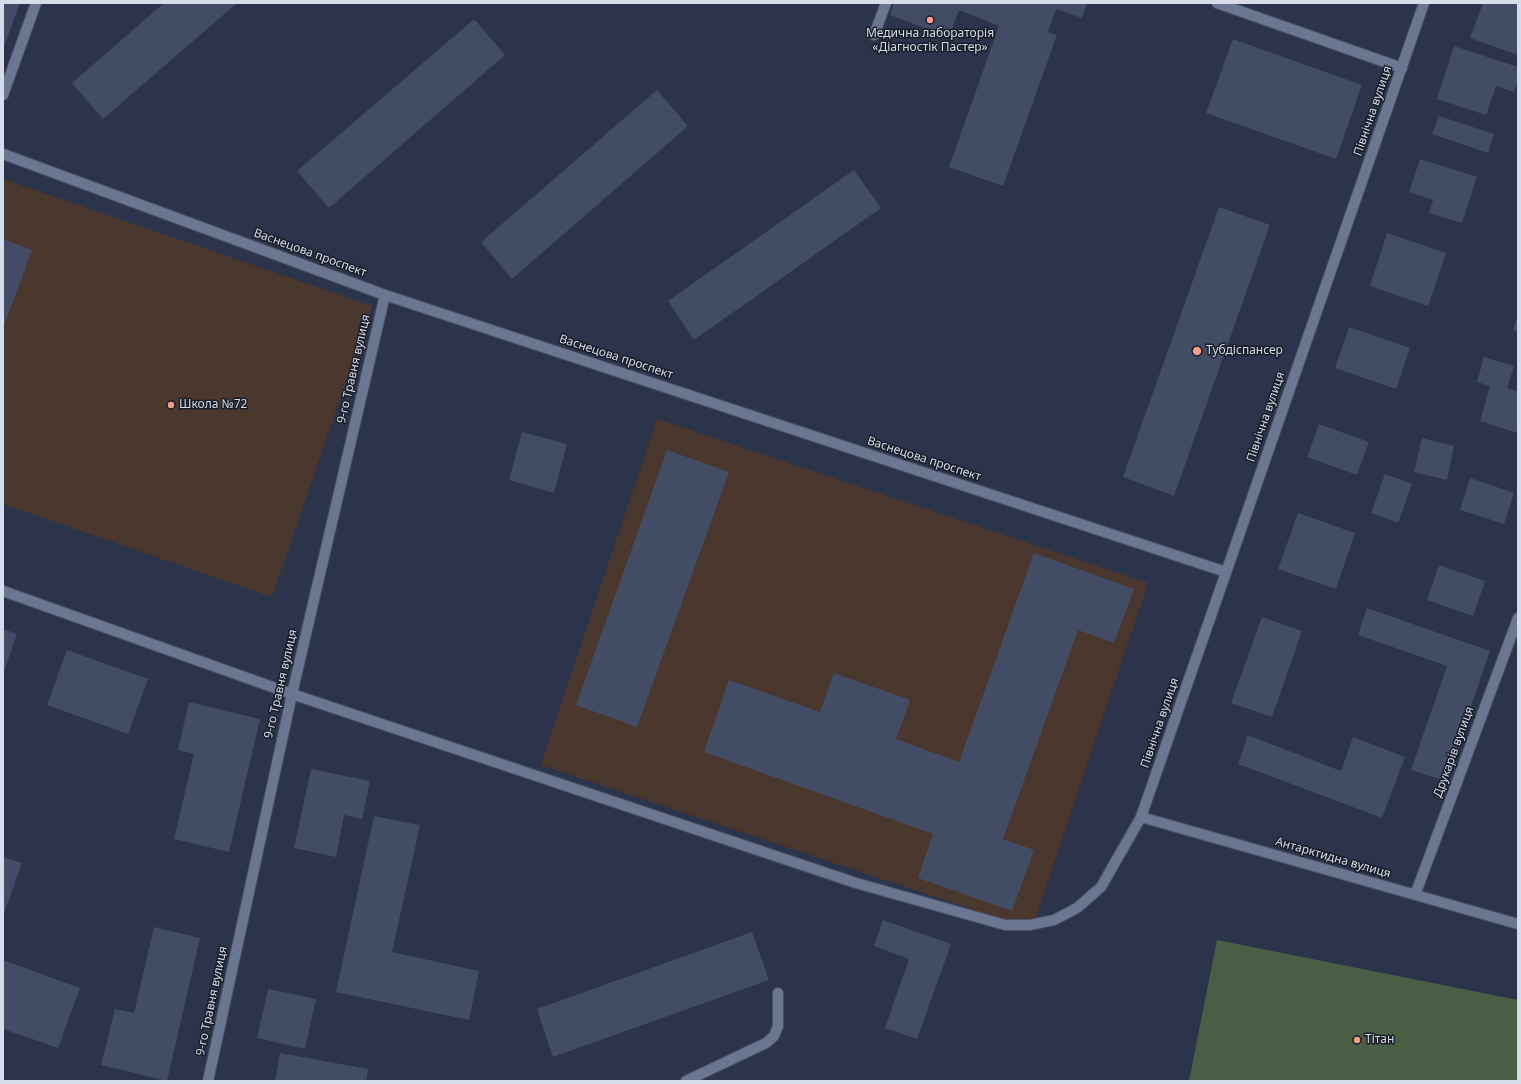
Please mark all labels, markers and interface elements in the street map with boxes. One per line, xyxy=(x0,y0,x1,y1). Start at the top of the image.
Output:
marker: Медична лабораторія «Діагностік Пастер» xyxy=(925,15,935,25)
place label: Медична лабораторія «Діагностік Пастер» xyxy=(866,27,994,55)
street label: Північна вулиця xyxy=(1351,64,1395,158)
street label: Васнецова проспект xyxy=(252,226,368,280)
street label: 9-го Травня вулиця xyxy=(334,313,374,425)
street label: Васнецова проспект xyxy=(557,332,675,382)
place label: Тубдіспансер xyxy=(1206,344,1283,358)
marker: Тубдіспансер xyxy=(1191,345,1203,357)
street label: Північна вулиця xyxy=(1244,370,1288,464)
place label: Школа №72 xyxy=(179,398,247,412)
marker: Школа №72 xyxy=(166,400,176,410)
street label: Васнецова проспект xyxy=(865,434,983,484)
street label: 9-го Травня вулиця xyxy=(261,628,301,740)
street label: Північна вулиця xyxy=(1138,676,1182,770)
street label: Друкарів вулиця xyxy=(1431,705,1477,799)
street label: Антарктидна вулиця xyxy=(1274,835,1392,881)
street label: 9-го Травня вулиця xyxy=(193,945,231,1057)
place label: Тітан xyxy=(1365,1033,1394,1047)
marker: Тітан xyxy=(1352,1035,1362,1045)

